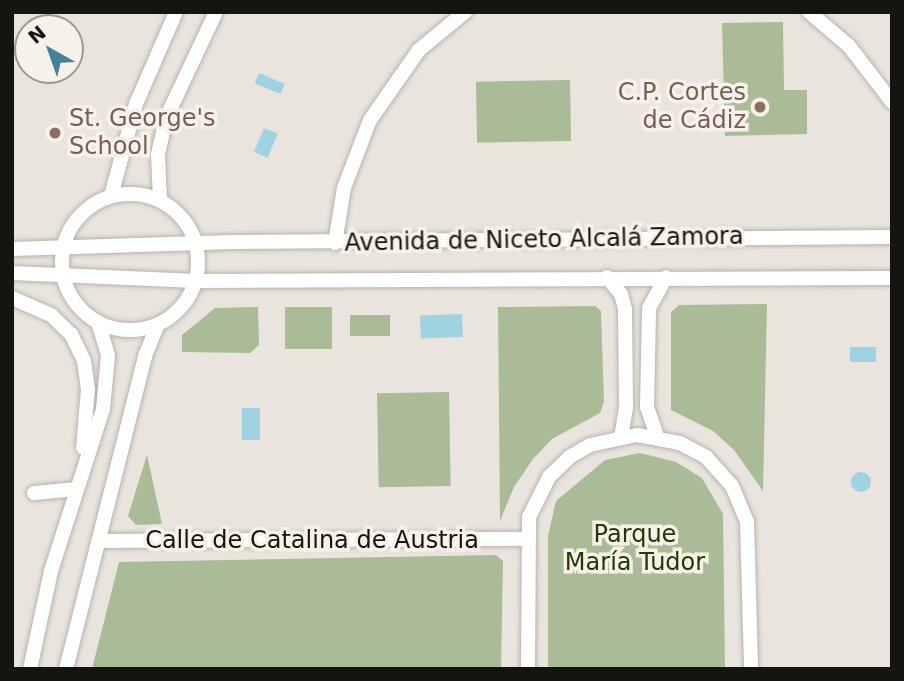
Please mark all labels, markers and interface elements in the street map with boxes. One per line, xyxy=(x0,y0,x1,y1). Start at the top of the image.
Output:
north arrow xyxy=(14,14,84,84)
text: N xyxy=(24,21,50,48)
place label: C.P. Cortes de Cádiz xyxy=(618,79,746,135)
marker: C.P. Cortes de Cádiz xyxy=(752,99,768,115)
place label: St. George's School xyxy=(69,105,215,161)
marker: St. George's School xyxy=(47,125,63,141)
street label: Avenida de Niceto Alcalá Zamora xyxy=(344,222,744,258)
park label: Parque María Tudor xyxy=(565,521,705,577)
street label: Calle de Catalina de Austria xyxy=(145,527,479,555)

